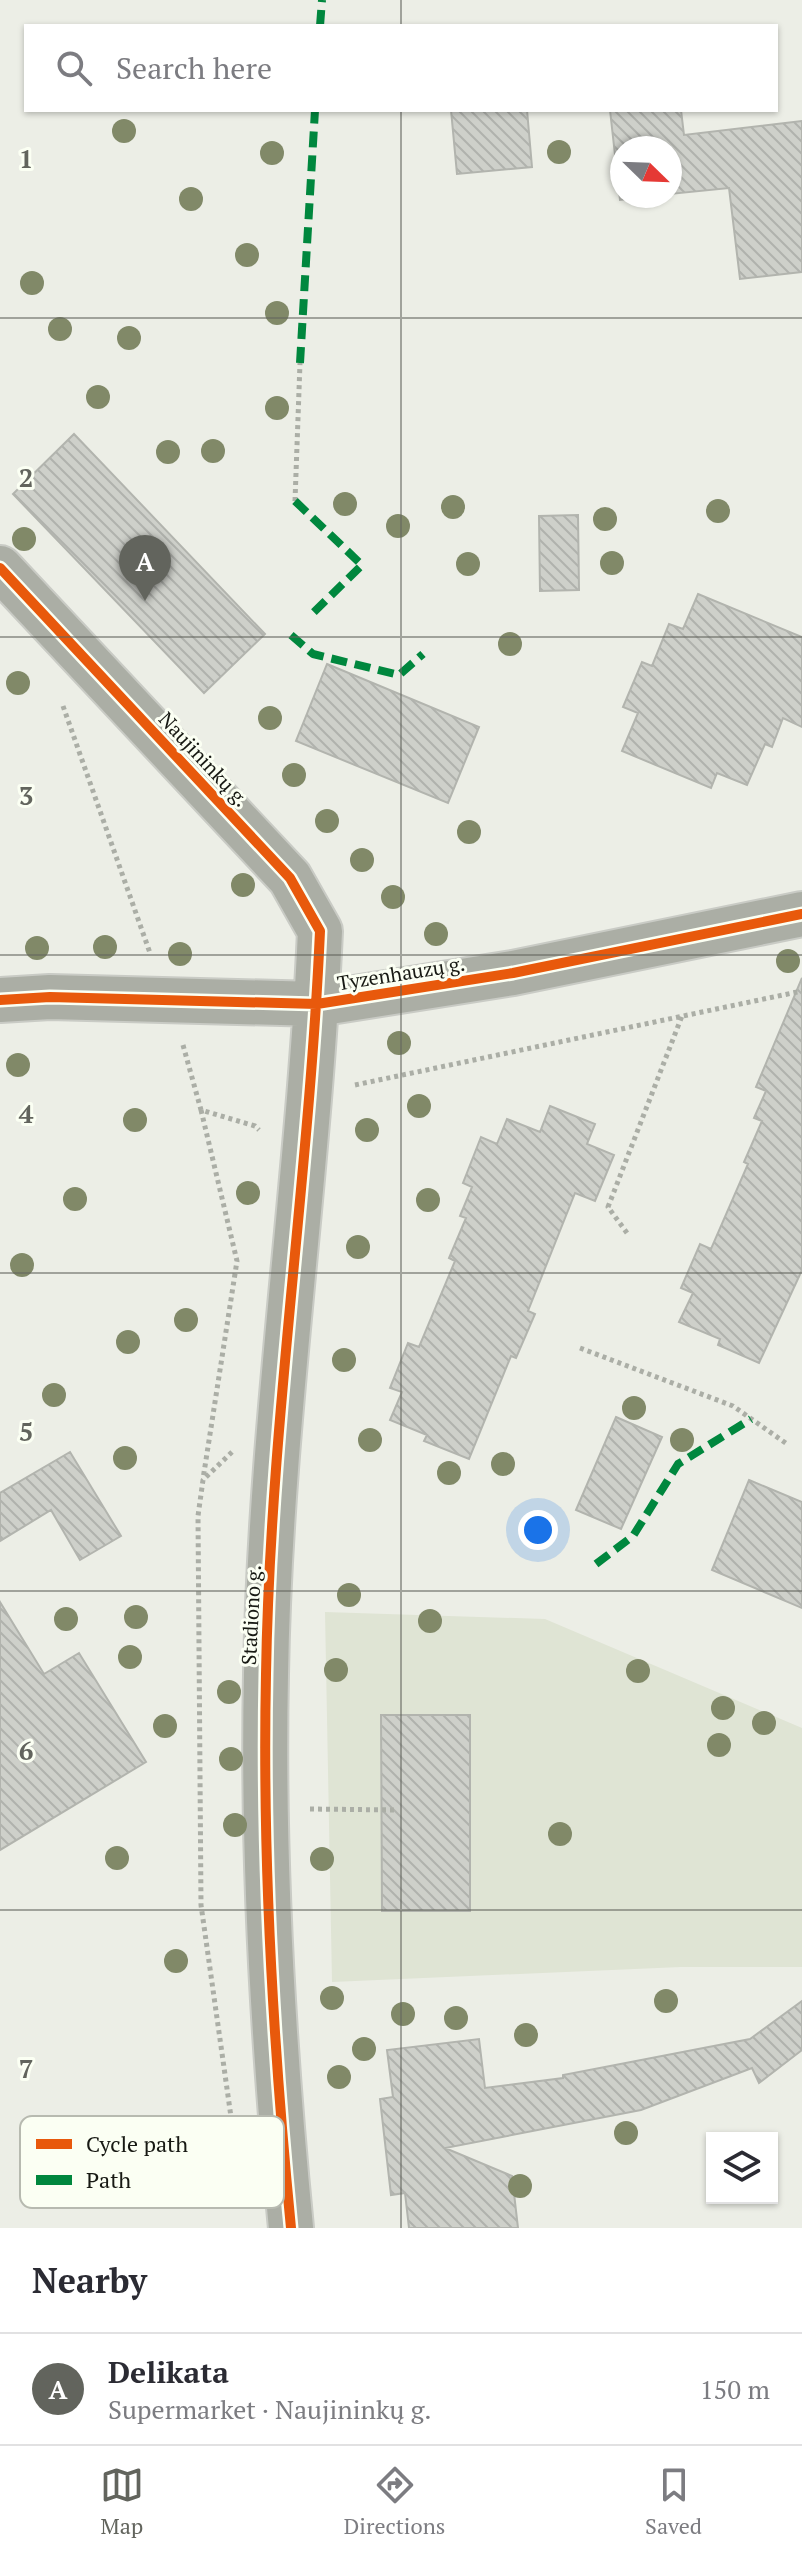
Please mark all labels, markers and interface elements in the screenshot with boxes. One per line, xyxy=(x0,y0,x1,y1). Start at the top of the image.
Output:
search box xyxy=(24,24,778,112)
icon: search xyxy=(52,46,96,90)
text: Search here xyxy=(116,48,272,88)
north arrow xyxy=(610,136,682,208)
text: 1 xyxy=(19,141,33,175)
text: 2 xyxy=(19,460,33,494)
pin: A xyxy=(119,535,171,601)
street label: Naujininkų g. xyxy=(153,706,255,812)
text: 3 xyxy=(19,778,33,812)
street label: Tyzenhauzų g. xyxy=(335,950,467,996)
text: 4 xyxy=(19,1096,34,1130)
text: 5 xyxy=(19,1414,33,1448)
your location xyxy=(518,1510,558,1550)
street label: Stadiono g. xyxy=(235,1564,267,1666)
text: 6 xyxy=(19,1733,33,1767)
text: 7 xyxy=(19,2051,33,2085)
legend xyxy=(20,2116,284,2208)
text: Cycle path xyxy=(86,2129,188,2158)
map controls xyxy=(706,2132,778,2204)
button: layers xyxy=(706,2132,778,2204)
text: Path xyxy=(86,2165,131,2194)
text: Nearby xyxy=(32,2258,147,2303)
text: Delikata xyxy=(108,2352,229,2392)
text: A xyxy=(49,2372,67,2406)
text: 150 m xyxy=(700,2372,770,2406)
text: Supermarket · Naujininkų g. xyxy=(108,2392,432,2426)
tab: Map xyxy=(100,2463,144,2540)
tab: Directions xyxy=(344,2463,445,2540)
tab: Saved xyxy=(645,2463,702,2540)

